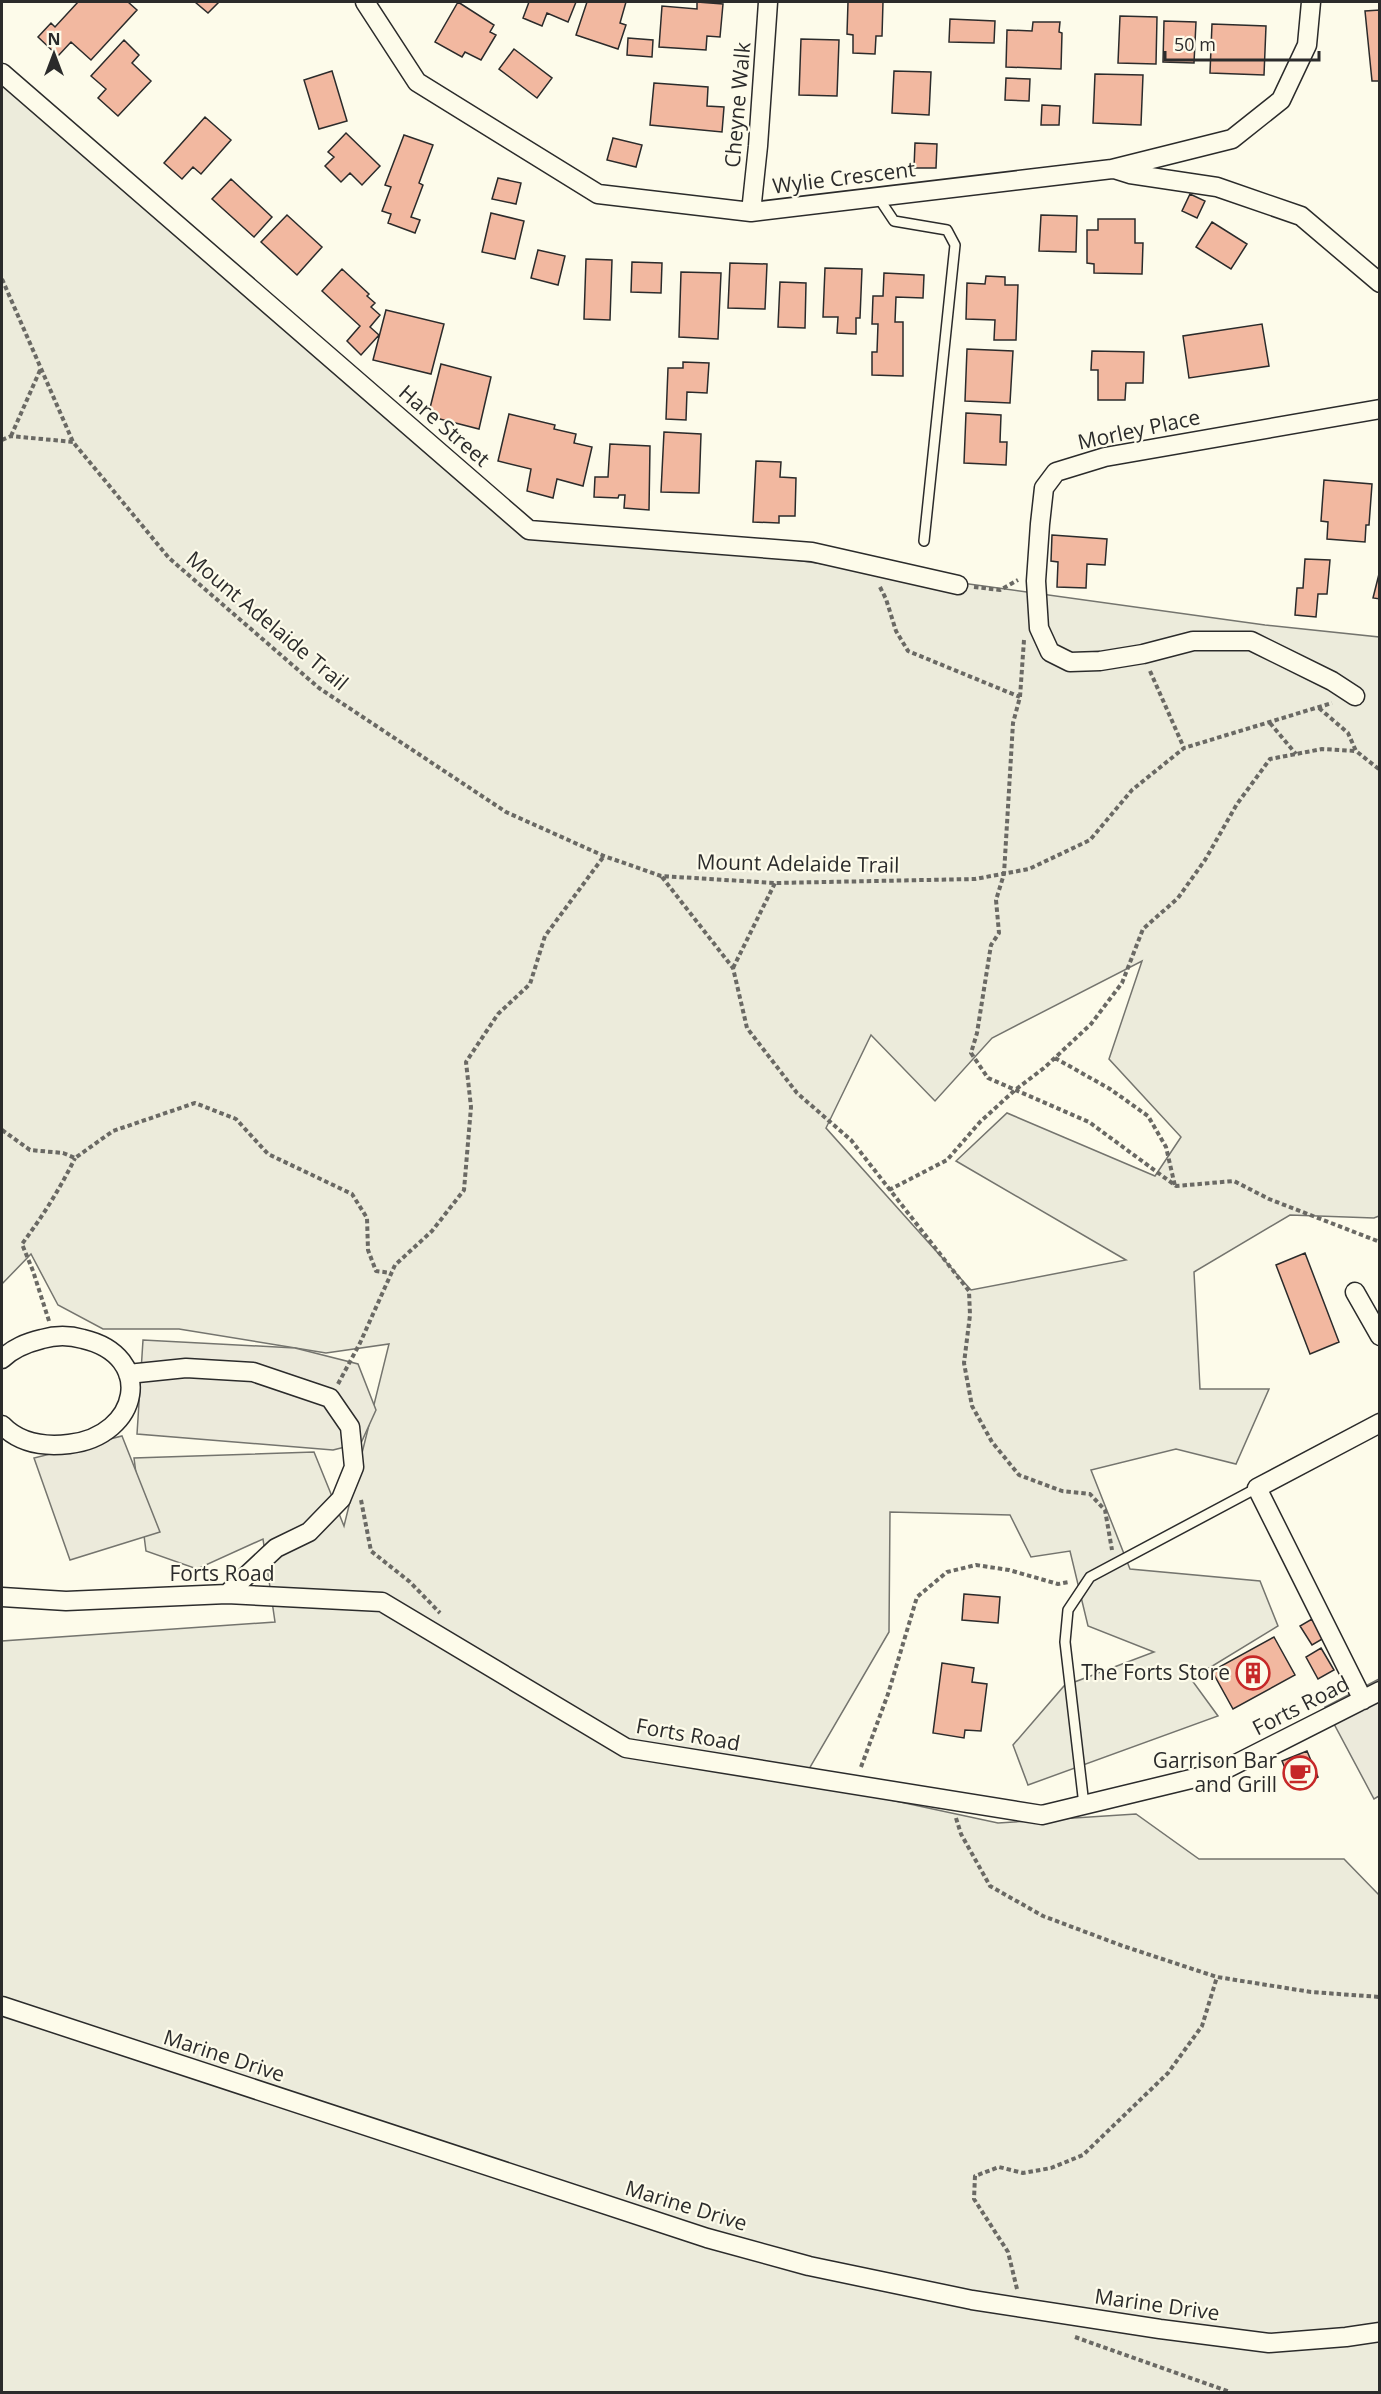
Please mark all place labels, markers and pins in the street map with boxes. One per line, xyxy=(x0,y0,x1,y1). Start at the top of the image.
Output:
building icon: The Forts Store xyxy=(1235,1655,1271,1691)
place label: The Forts Store xyxy=(1081,1658,1230,1686)
place label: Garrison Bar and Grill xyxy=(1153,1746,1277,1798)
cafe icon: Garrison Bar and Grill xyxy=(1282,1755,1318,1791)

